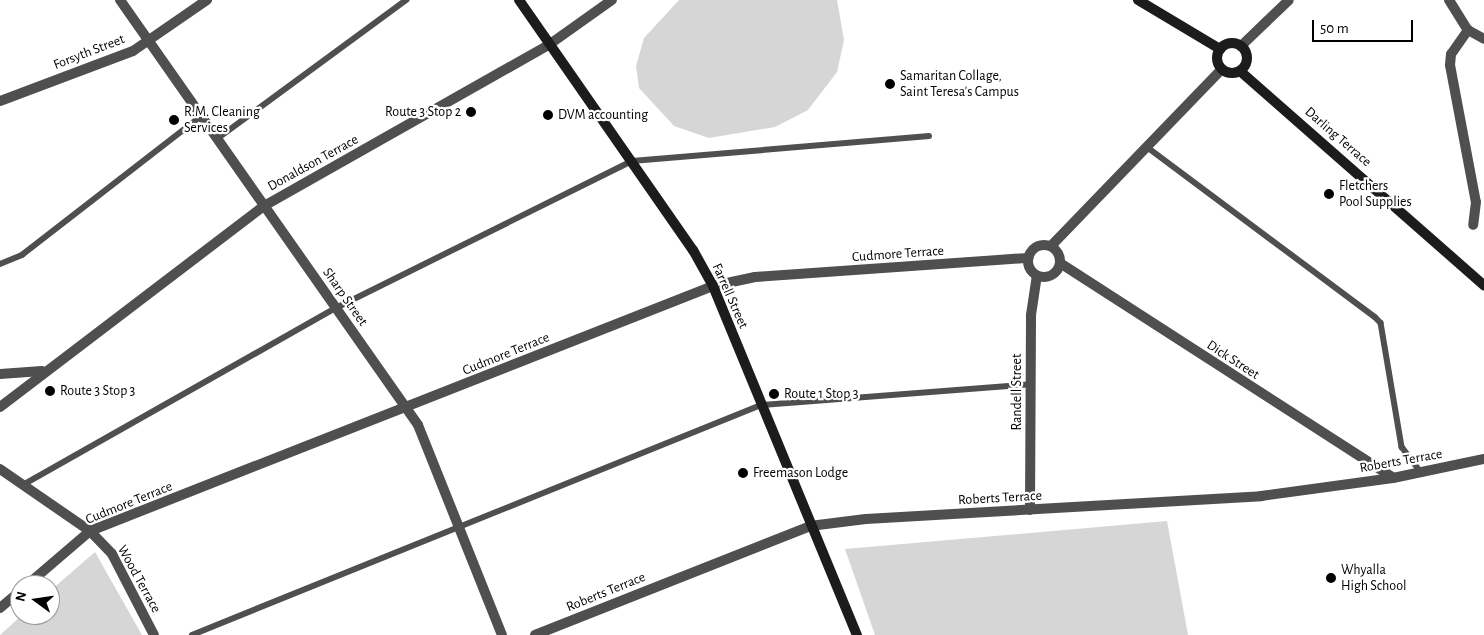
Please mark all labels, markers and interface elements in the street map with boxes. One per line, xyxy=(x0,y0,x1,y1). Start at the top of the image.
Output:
scale bar xyxy=(1314,10,1415,42)
text: 50 m xyxy=(1320,21,1349,36)
street label: Forsyth Street xyxy=(51,31,127,73)
place label: Samaritan Collage, Saint Teresa's Campus xyxy=(900,68,1019,100)
marker: Samaritan Collage, Saint Teresa's Campus xyxy=(884,78,896,90)
place label: R.M. Cleaning Services xyxy=(184,104,260,136)
place label: Route 3 Stop 2 xyxy=(385,104,461,120)
street label: Darling Terrace xyxy=(1301,104,1375,170)
marker: Route 3 Stop 2 xyxy=(465,106,477,118)
place label: DVM accounting xyxy=(558,107,648,123)
marker: DVM accounting xyxy=(542,109,554,121)
marker: R.M. Cleaning Services xyxy=(168,114,180,126)
street label: Donaldson Terrace xyxy=(265,131,361,195)
place label: Fletchers Pool Supplies xyxy=(1339,178,1412,210)
marker: Fletchers Pool Supplies xyxy=(1323,188,1335,200)
street label: Cudmore Terrace xyxy=(851,242,945,266)
street label: Farrell Street xyxy=(708,261,752,331)
street label: Sharp Street xyxy=(319,265,371,329)
street label: Cudmore Terrace xyxy=(460,329,552,379)
street label: Dick Street xyxy=(1203,337,1263,383)
street label: Randell Street xyxy=(1009,354,1025,430)
place label: Route 3 Stop 3 xyxy=(60,383,135,399)
marker: Route 3 Stop 3 xyxy=(44,385,56,397)
place label: Route 1 Stop 3 xyxy=(784,386,858,402)
marker: Route 1 Stop 3 xyxy=(768,388,780,400)
street label: Roberts Terrace xyxy=(1358,445,1444,477)
place label: Freemason Lodge xyxy=(753,465,848,481)
marker: Freemason Lodge xyxy=(737,467,749,479)
street label: Cudmore Terrace xyxy=(83,478,175,528)
street label: Roberts Terrace xyxy=(958,487,1042,509)
street label: Wood Terrace xyxy=(114,542,164,616)
place label: Whyalla High School xyxy=(1341,562,1407,594)
street label: Roberts Terrace xyxy=(564,569,648,615)
marker: Whyalla High School xyxy=(1325,572,1337,584)
north arrow xyxy=(10,575,60,625)
text: N xyxy=(13,590,29,603)

